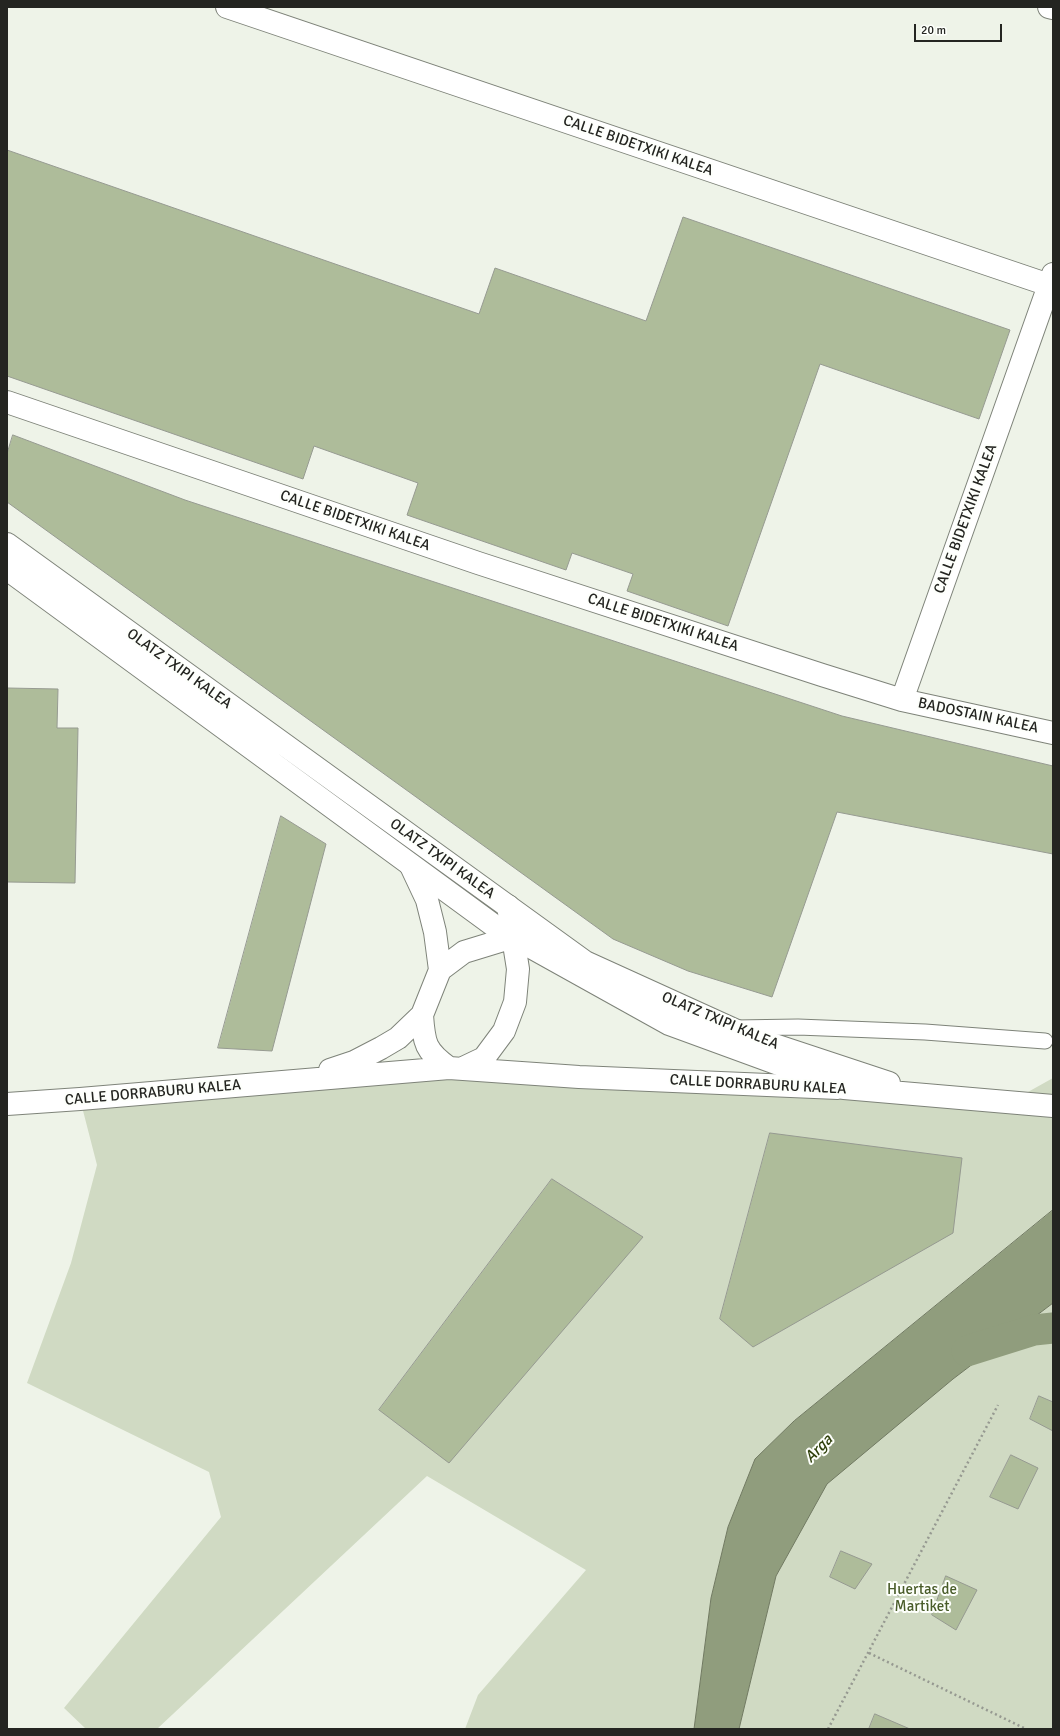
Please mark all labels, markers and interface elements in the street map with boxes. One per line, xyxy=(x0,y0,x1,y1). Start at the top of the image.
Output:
scale bar xyxy=(916,16,1004,42)
text: 20 m xyxy=(921,23,946,38)
street label: CALLE BIDETXIKI KALEA xyxy=(560,112,716,180)
street label: CALLE BIDETXIKI KALEA xyxy=(931,442,1001,596)
street label: CALLE BIDETXIKI KALEA xyxy=(277,487,433,555)
street label: CALLE BIDETXIKI KALEA xyxy=(585,590,741,656)
street label: OLATZ TXIPI KALEA xyxy=(123,625,235,713)
street label: BADOSTAIN KALEA xyxy=(916,694,1040,738)
street label: OLATZ TXIPI KALEA xyxy=(386,815,498,903)
street label: OLATZ TXIPI KALEA xyxy=(659,988,781,1054)
street label: CALLE DORRABURU KALEA xyxy=(669,1071,847,1099)
street label: CALLE DORRABURU KALEA xyxy=(64,1076,242,1110)
water label: Arga xyxy=(801,1431,837,1467)
park label: Huertas de Martiket xyxy=(887,1581,957,1616)

